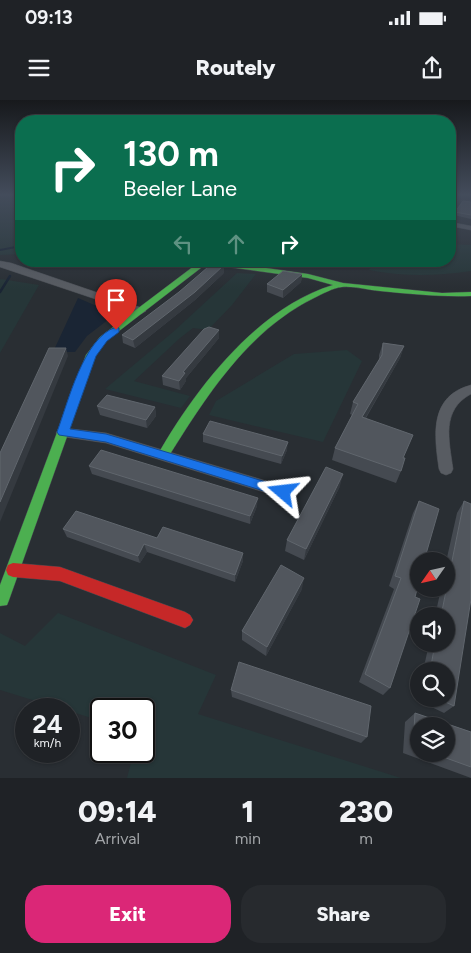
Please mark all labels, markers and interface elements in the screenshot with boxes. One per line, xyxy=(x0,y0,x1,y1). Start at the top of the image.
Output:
text: 09:13 xyxy=(25,6,73,29)
icon: menu xyxy=(25,54,53,82)
text: Routely xyxy=(196,54,275,81)
icon: share xyxy=(418,54,446,82)
text: 130 m xyxy=(123,133,219,175)
icon: right xyxy=(40,135,105,200)
text: Beeler Lane xyxy=(123,175,237,202)
icon: left xyxy=(169,230,197,258)
icon: ahead xyxy=(222,230,250,258)
icon: right xyxy=(275,230,303,258)
pin xyxy=(95,279,137,330)
icon: arrive xyxy=(102,286,130,314)
position arrow xyxy=(256,465,308,517)
north arrow xyxy=(410,552,455,598)
map controls xyxy=(410,552,455,762)
button: sound xyxy=(410,607,455,652)
button: search xyxy=(410,662,455,707)
speed limit sign: 30 xyxy=(90,698,155,763)
text: 24 xyxy=(32,709,63,739)
button: layers xyxy=(410,717,455,762)
text: km/h xyxy=(34,736,61,750)
text: 09:14 xyxy=(78,793,157,830)
text: 1 xyxy=(241,793,254,830)
text: 230 xyxy=(339,793,393,830)
text: Arrival xyxy=(95,829,140,848)
text: min xyxy=(235,829,261,848)
text: m xyxy=(359,829,373,848)
button: Exit xyxy=(25,885,231,943)
button: Share xyxy=(241,885,446,943)

